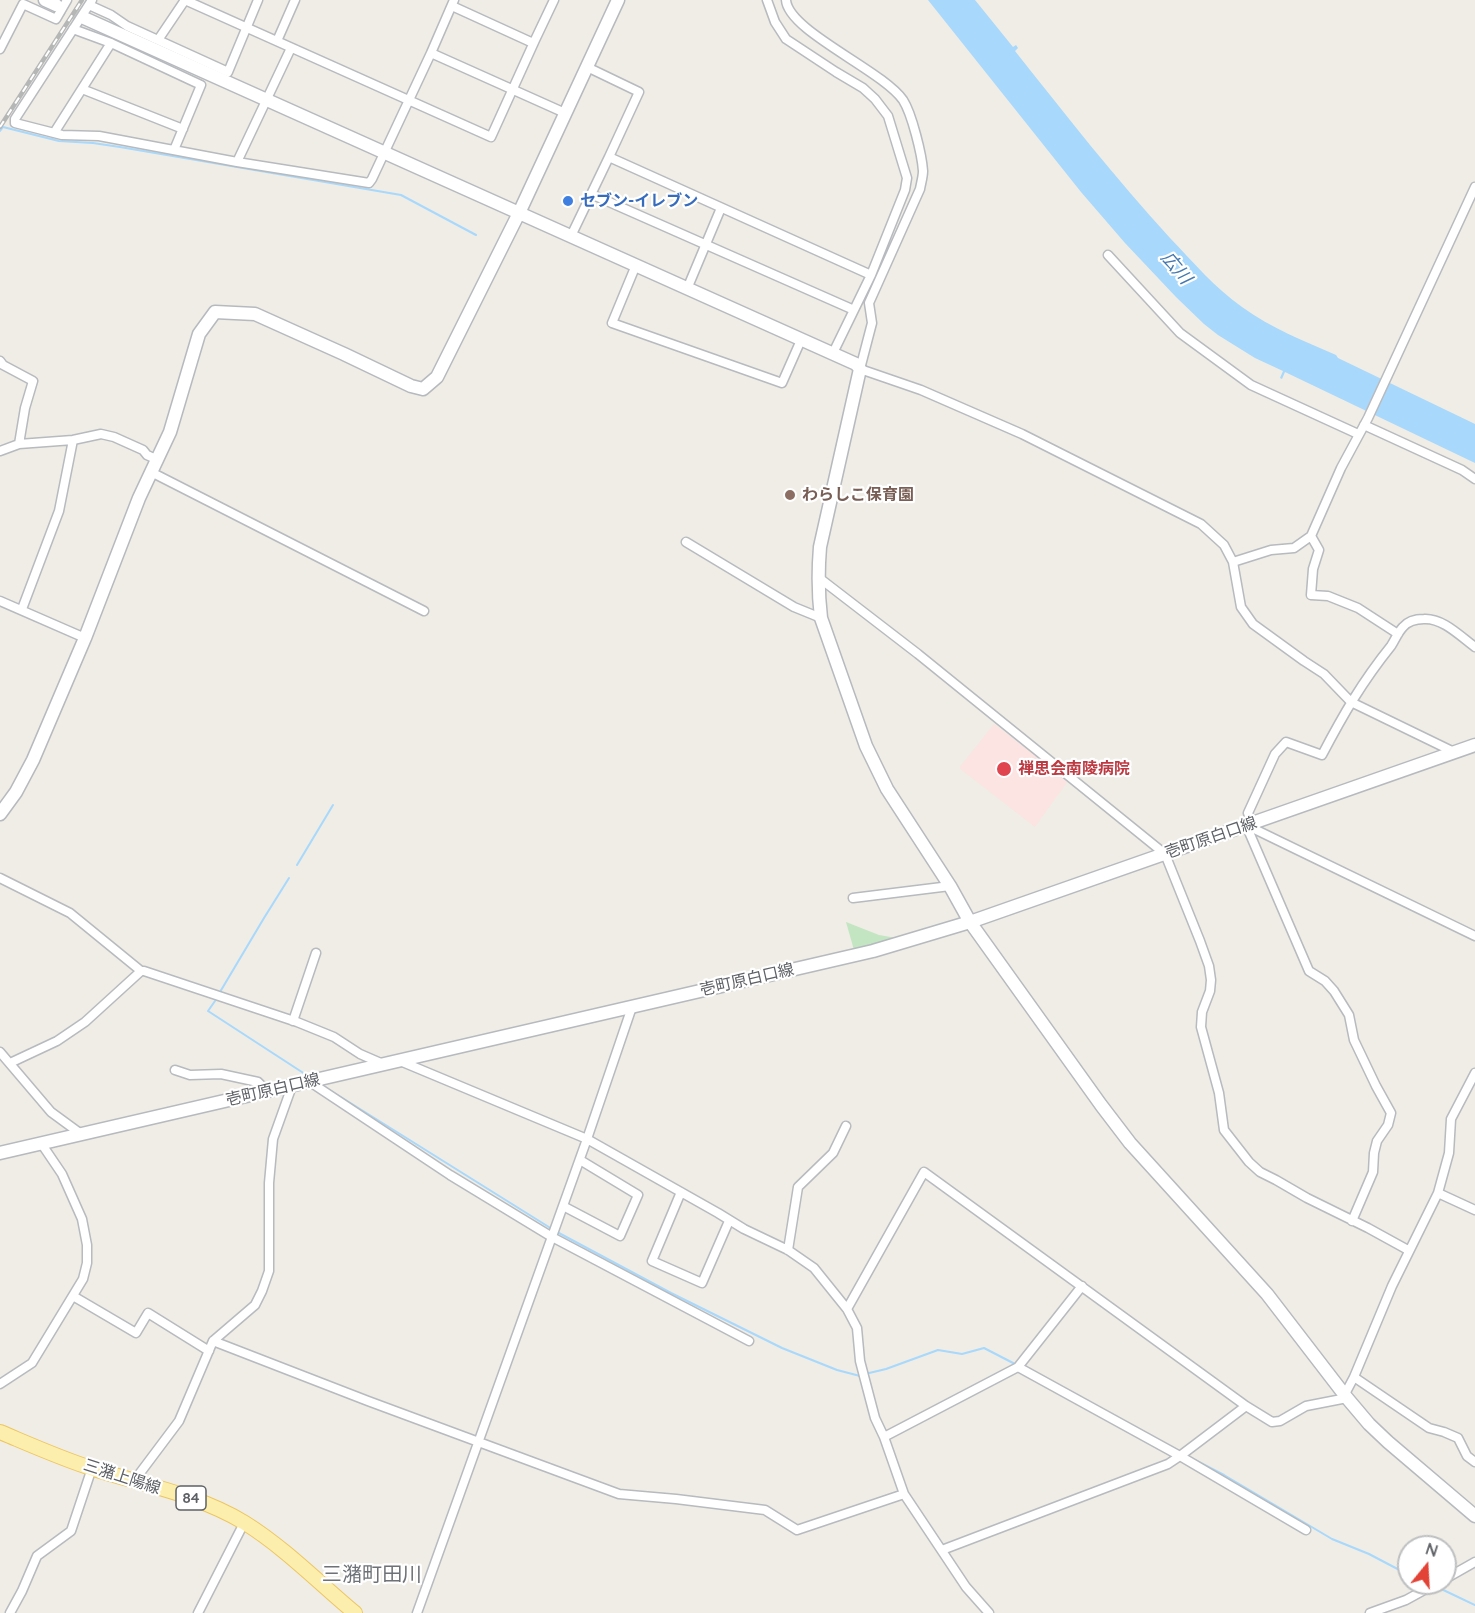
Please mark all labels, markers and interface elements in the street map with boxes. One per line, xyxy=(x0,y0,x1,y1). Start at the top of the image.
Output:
place label: セブン-イレブン xyxy=(580,191,698,211)
marker: セブン-イレブン xyxy=(561,194,575,208)
water label: 広川 xyxy=(1156,247,1196,289)
place label: わらしこ保育園 xyxy=(802,485,914,505)
marker: わらしこ保育園 xyxy=(783,488,797,502)
place label: 禅思会南陵病院 xyxy=(1018,759,1130,779)
marker: 禅思会南陵病院 xyxy=(995,760,1013,778)
street label: 壱町原白口線 xyxy=(1162,813,1260,863)
street label: 壱町原白口線 xyxy=(698,960,796,1000)
street label: 壱町原白口線 xyxy=(224,1070,322,1110)
street label: 三潴上陽線 xyxy=(81,1456,163,1498)
road number: 84 xyxy=(176,1486,206,1510)
north arrow xyxy=(1397,1535,1457,1595)
text: N xyxy=(1423,1538,1441,1561)
district label: 三潴町田川 xyxy=(322,1563,422,1587)

